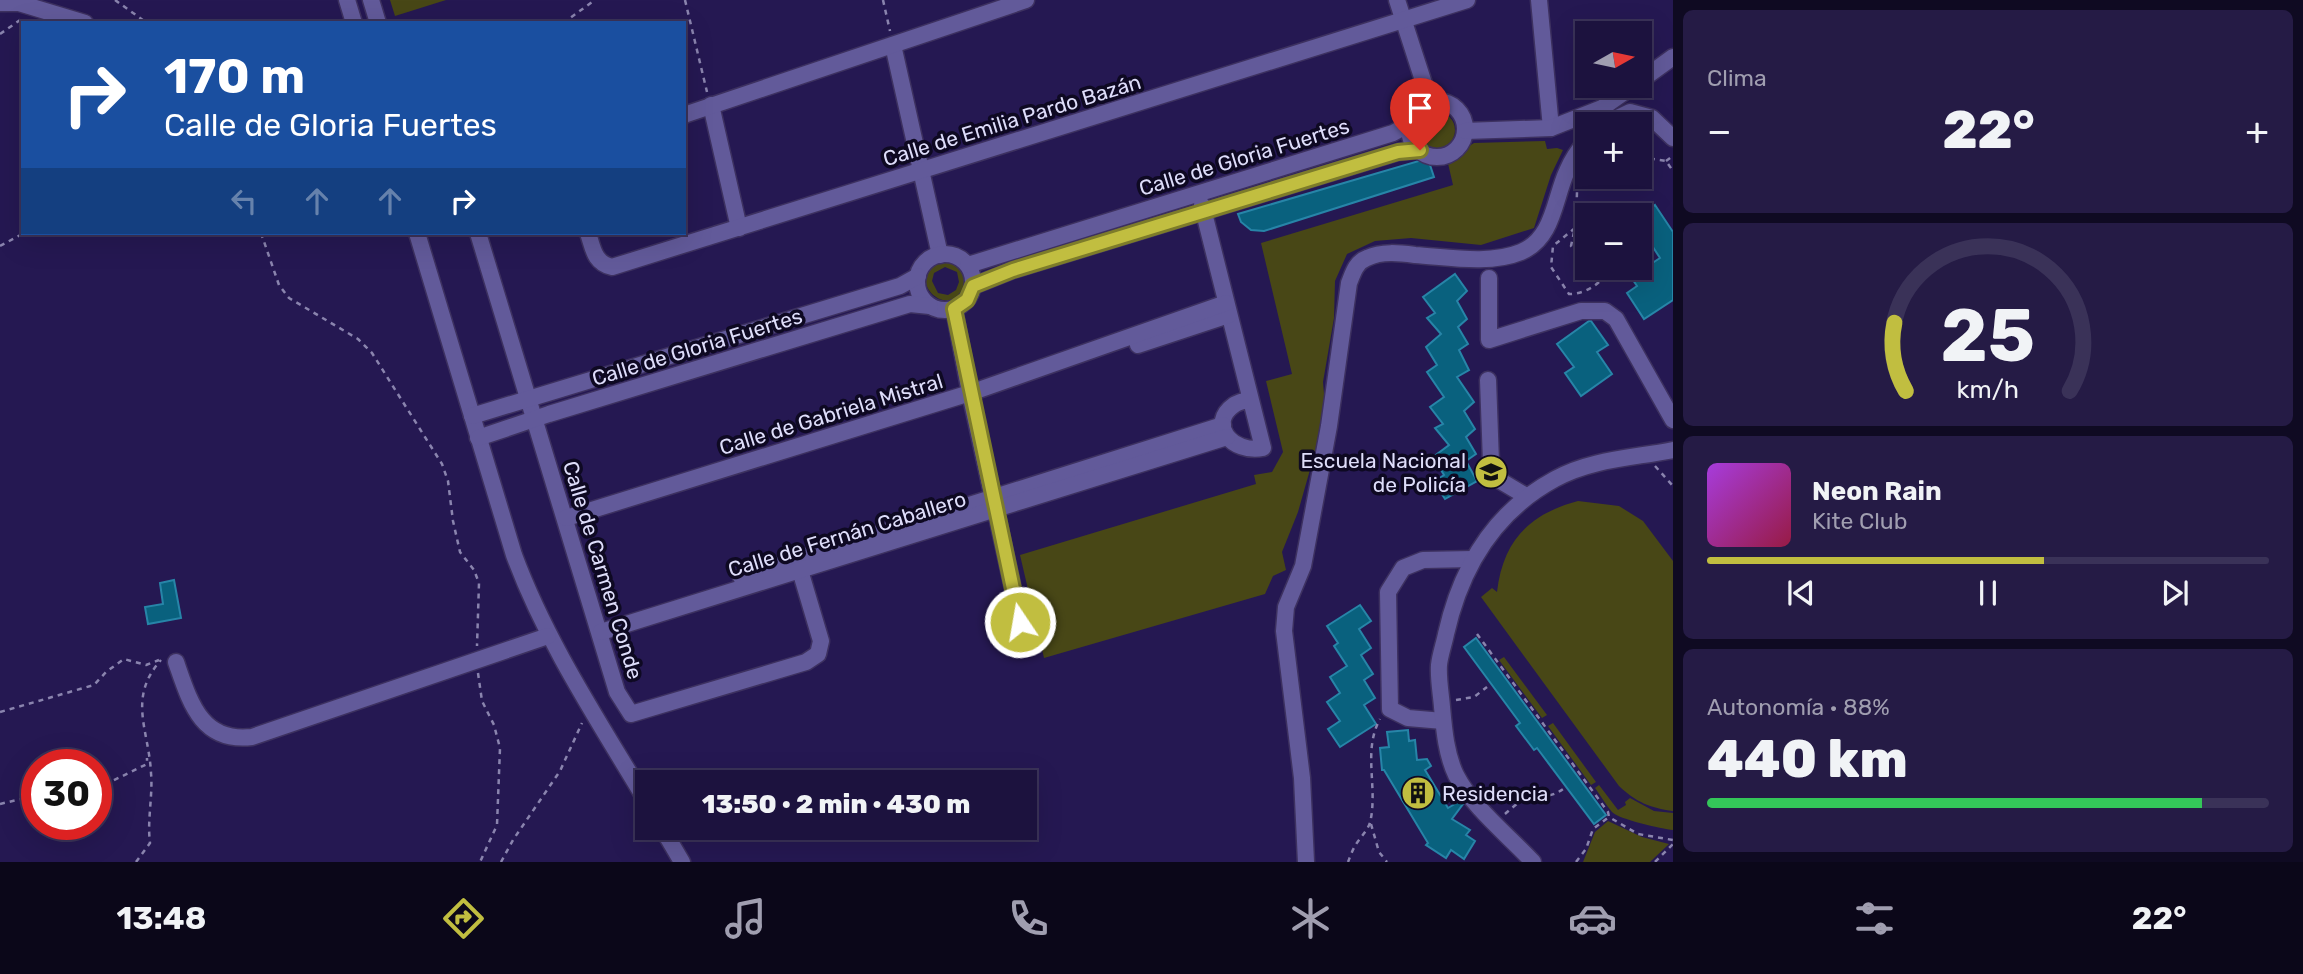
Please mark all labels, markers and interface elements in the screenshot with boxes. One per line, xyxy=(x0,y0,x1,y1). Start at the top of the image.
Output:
north arrow xyxy=(1575,21,1652,98)
map controls xyxy=(1575,21,1652,280)
text: 170 m xyxy=(164,47,305,105)
icon: right xyxy=(49,49,140,140)
text: Clima xyxy=(1707,64,1767,92)
street label: Calle de Emilia Pardo Bazán xyxy=(880,69,1144,171)
pin xyxy=(1390,78,1450,150)
icon: arrive xyxy=(1401,89,1439,127)
text: 22° xyxy=(1942,99,2035,161)
text: Calle de Gloria Fuertes xyxy=(164,106,497,144)
text: − xyxy=(1707,108,1732,154)
text: + xyxy=(2245,108,2269,154)
button: + xyxy=(1575,112,1652,189)
street label: Calle de Gloria Fuertes xyxy=(1136,113,1352,201)
icon: left xyxy=(225,182,263,220)
icon: ahead xyxy=(298,182,336,220)
icon: ahead xyxy=(371,182,409,220)
icon: right xyxy=(444,182,482,220)
button: − xyxy=(1575,203,1652,280)
text: 25 xyxy=(1941,293,2035,379)
street label: Calle de Gloria Fuertes xyxy=(589,303,805,391)
street label: Calle de Gabriela Mistral xyxy=(716,368,946,460)
text: km/h xyxy=(1957,374,2019,403)
place label: Escuela Nacional de Policía xyxy=(1300,448,1466,497)
school or university icon: Escuela Nacional de Policía xyxy=(1472,453,1510,491)
street label: Calle de Carmen Conde xyxy=(558,458,648,682)
text: Neon Rain xyxy=(1812,476,1942,507)
street label: Calle de Fernán Caballero xyxy=(725,486,969,582)
text: Kite Club xyxy=(1812,507,1907,535)
icon: previous xyxy=(1782,574,1820,612)
icon: pause xyxy=(1969,574,2007,612)
icon: next xyxy=(2156,574,2194,612)
position arrow xyxy=(983,585,1057,659)
text: Autonomía · 88% xyxy=(1707,693,1890,721)
text: 440 km xyxy=(1707,728,1908,790)
speed limit sign: 30 xyxy=(21,749,112,840)
building icon: Residencia xyxy=(1399,774,1437,812)
place label: Residencia xyxy=(1442,781,1548,806)
text: 13:50 · 2 min · 430 m xyxy=(702,789,970,820)
icon: directions xyxy=(439,894,488,943)
icon: music xyxy=(721,894,770,943)
icon: phone xyxy=(1004,894,1053,943)
icon: climate xyxy=(1286,894,1335,943)
icon: car xyxy=(1568,894,1617,943)
icon: filters xyxy=(1850,894,1899,943)
text: 13:48 xyxy=(117,899,206,937)
text: 22° xyxy=(2132,899,2186,937)

